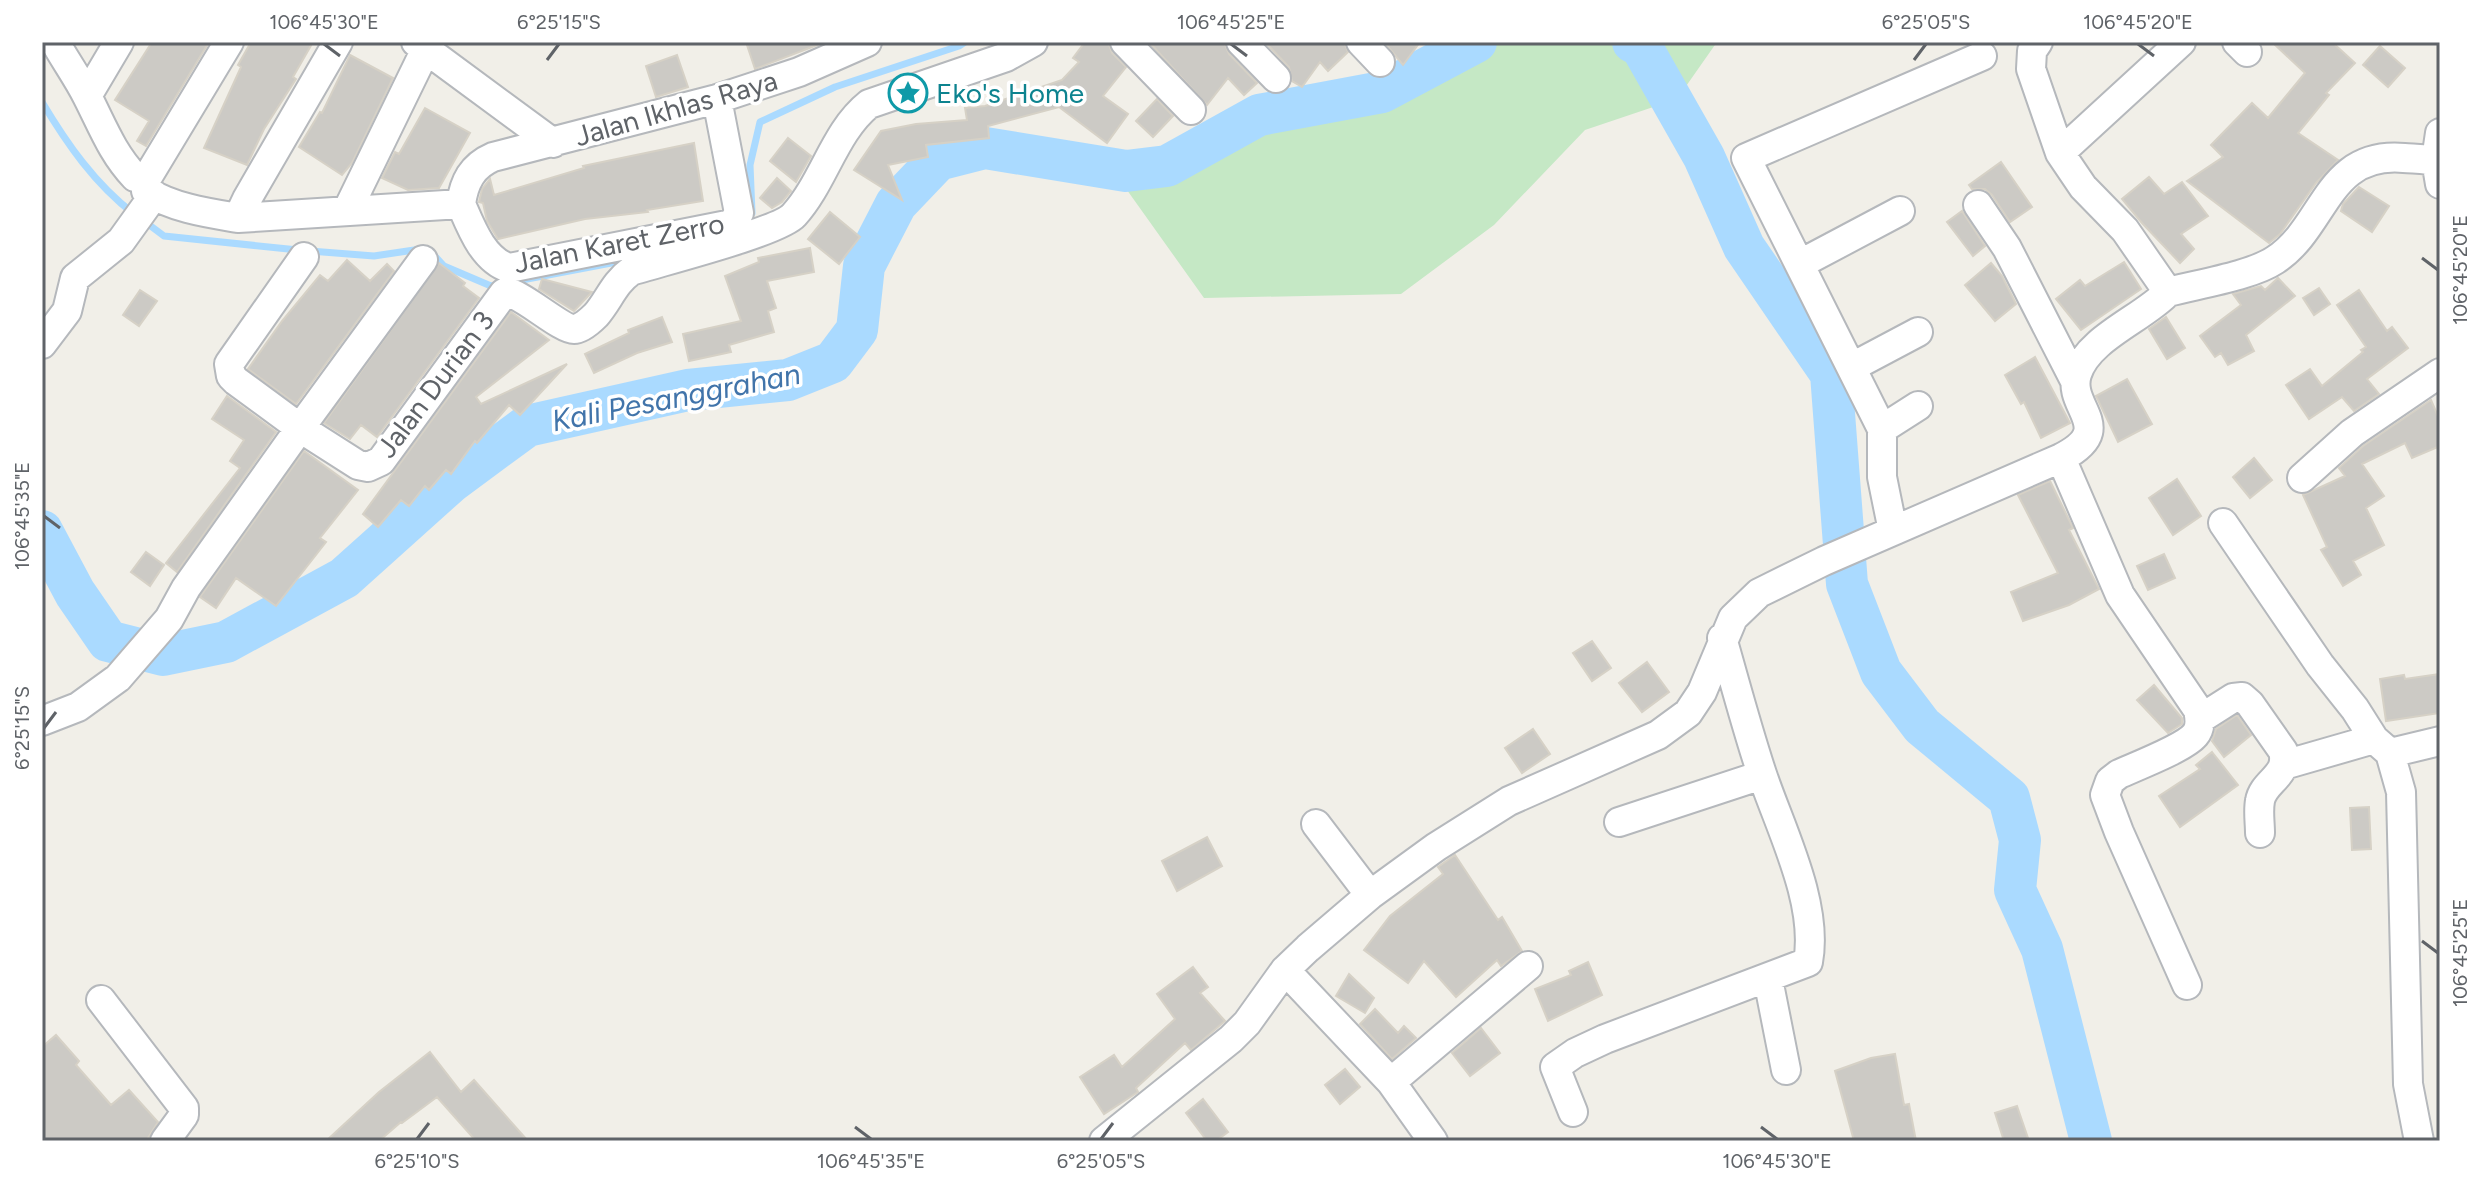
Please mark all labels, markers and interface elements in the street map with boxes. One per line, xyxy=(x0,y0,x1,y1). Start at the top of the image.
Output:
text: 106°45'30"E xyxy=(269,10,379,34)
text: 6°25'15"S xyxy=(517,10,601,34)
text: 106°45'25"E xyxy=(1177,10,1285,34)
text: 6°25'05"S xyxy=(1882,10,1970,34)
text: 106°45'20"E xyxy=(2083,10,2193,34)
street label: Jalan Ikhlas Raya xyxy=(571,63,781,153)
place icon: Eko's Home xyxy=(887,72,929,114)
place label: Eko's Home xyxy=(936,76,1084,110)
street label: Jalan Karet Zerro xyxy=(511,206,727,280)
text: 106°45'20"E xyxy=(2448,215,2472,325)
street label: Jalan Durian 3 xyxy=(369,304,501,464)
water label: Kali Pesanggrahan xyxy=(548,355,804,439)
text: 106°45'35"E xyxy=(10,462,34,570)
text: 6°25'15"S xyxy=(10,686,34,770)
text: 106°45'25"E xyxy=(2448,899,2472,1007)
text: 6°25'10"S xyxy=(374,1149,460,1173)
text: 106°45'35"E xyxy=(817,1149,925,1173)
text: 6°25'05"S xyxy=(1057,1149,1145,1173)
text: 106°45'30"E xyxy=(1722,1149,1832,1173)

